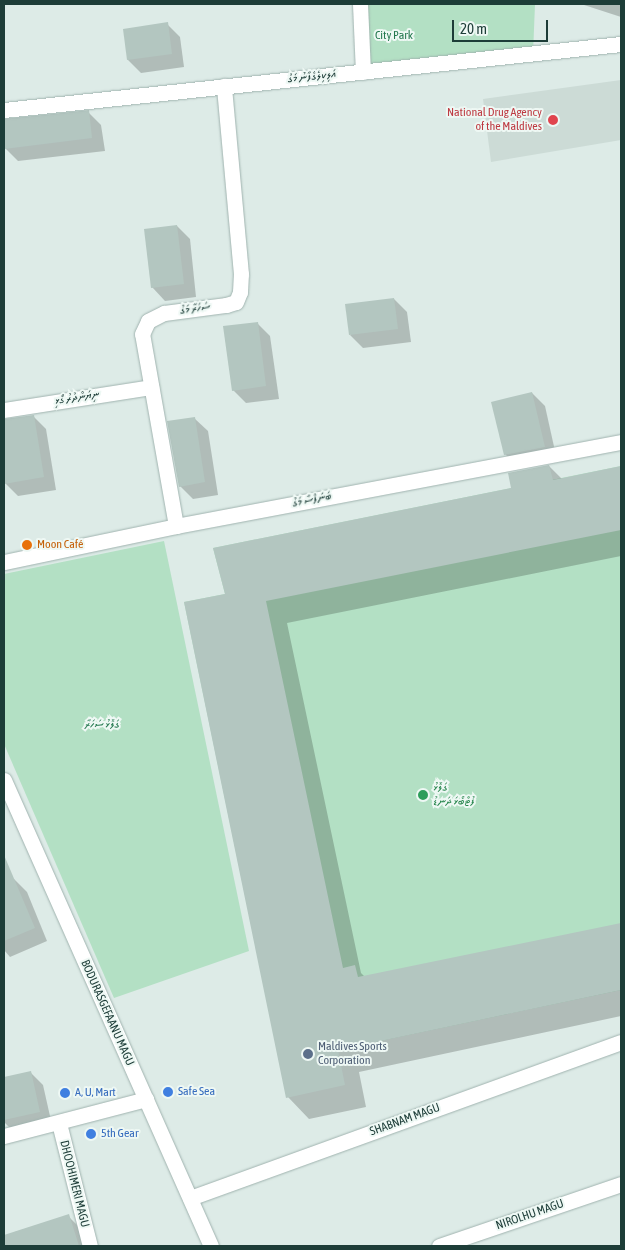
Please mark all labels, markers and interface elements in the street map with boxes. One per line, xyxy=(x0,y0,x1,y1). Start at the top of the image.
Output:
scale bar xyxy=(455,10,551,42)
text: 20 m xyxy=(460,20,487,37)
park label: City Park xyxy=(375,29,413,43)
street label: އަލިކިލެގެފާނު މަގު xyxy=(287,67,337,87)
place label: National Drug Agency of the Maldives xyxy=(447,106,542,134)
marker: National Drug Agency of the Maldives xyxy=(546,113,560,127)
street label: ސަހަރާ މަގު xyxy=(179,300,211,318)
street label: ނިޔަންދުރު ގޯޅި xyxy=(54,387,100,409)
street label: ބަނަފްސާ މަގު xyxy=(291,489,333,511)
place label: Moon Café xyxy=(37,538,84,552)
marker: Moon Café xyxy=(21,539,33,551)
park label: ގަލޮޅު ސަހަރާ xyxy=(85,718,119,732)
place label: ގަލޮޅު ފުޓްބޯޅަ ދަނޑު xyxy=(433,781,475,809)
marker: ގަލޮޅު ފުޓްބޯޅަ ދަނޑު xyxy=(417,789,429,801)
street label: BODURASGEFAANU MAGU xyxy=(77,958,137,1068)
place label: Maldives Sports Corporation xyxy=(318,1040,387,1068)
marker: Maldives Sports Corporation xyxy=(302,1048,314,1060)
place label: Safe Sea xyxy=(178,1085,215,1099)
place label: A, U, Mart xyxy=(75,1086,116,1100)
marker: Safe Sea xyxy=(162,1086,174,1098)
marker: A, U, Mart xyxy=(59,1087,71,1099)
street label: SHABNAM MAGU xyxy=(368,1101,442,1139)
place label: 5th Gear xyxy=(101,1127,138,1141)
marker: 5th Gear xyxy=(85,1128,97,1140)
street label: DHOOHIMERI MAGU xyxy=(56,1139,92,1229)
street label: NIROLHU MAGU xyxy=(494,1197,566,1233)

